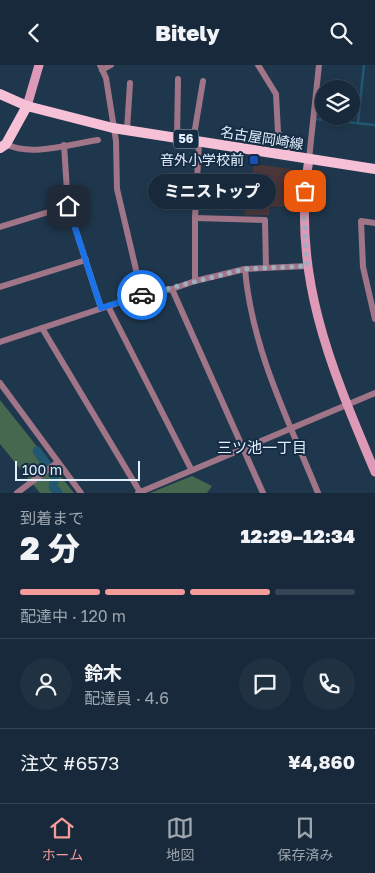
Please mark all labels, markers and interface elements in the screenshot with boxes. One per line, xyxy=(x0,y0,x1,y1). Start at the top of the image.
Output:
icon: back xyxy=(20,19,48,47)
text: Bitely xyxy=(155,19,220,46)
icon: search xyxy=(327,19,355,47)
map controls xyxy=(315,80,360,125)
button: layers xyxy=(315,80,360,125)
street label: 名古屋岡崎線 xyxy=(219,123,305,152)
road number: 56 xyxy=(174,129,198,149)
place label: 音外小学校前 xyxy=(160,151,244,168)
marker: 音外小学校前 xyxy=(248,154,260,166)
pin xyxy=(284,170,326,212)
callout: ミニストップ xyxy=(148,173,275,209)
icon: bag xyxy=(291,177,319,205)
text: ミニストップ xyxy=(164,181,260,201)
pin xyxy=(47,185,89,227)
icon: home xyxy=(54,192,82,220)
courier xyxy=(117,270,167,320)
icon: car xyxy=(128,281,156,309)
district label: 三ツ池一丁目 xyxy=(217,438,307,456)
scale bar xyxy=(15,458,140,481)
text: 100 m xyxy=(22,461,62,478)
text: 到着まで xyxy=(20,508,84,528)
text: 12:29–12:34 xyxy=(241,524,355,547)
text: 2 分 xyxy=(20,529,80,567)
text: 配達中 · 120 m xyxy=(20,606,126,626)
button: person xyxy=(20,658,72,710)
button: chat xyxy=(239,658,291,710)
button: phone xyxy=(303,658,355,710)
text: 鈴木 xyxy=(84,661,122,684)
text: 配達員 · 4.6 xyxy=(84,688,169,708)
text: ¥4,860 xyxy=(288,750,355,773)
text: 注文 #6573 xyxy=(20,751,119,774)
tab: ホーム xyxy=(42,814,83,864)
tab: 地図 xyxy=(166,814,194,864)
tab: 保存済み xyxy=(277,814,333,864)

